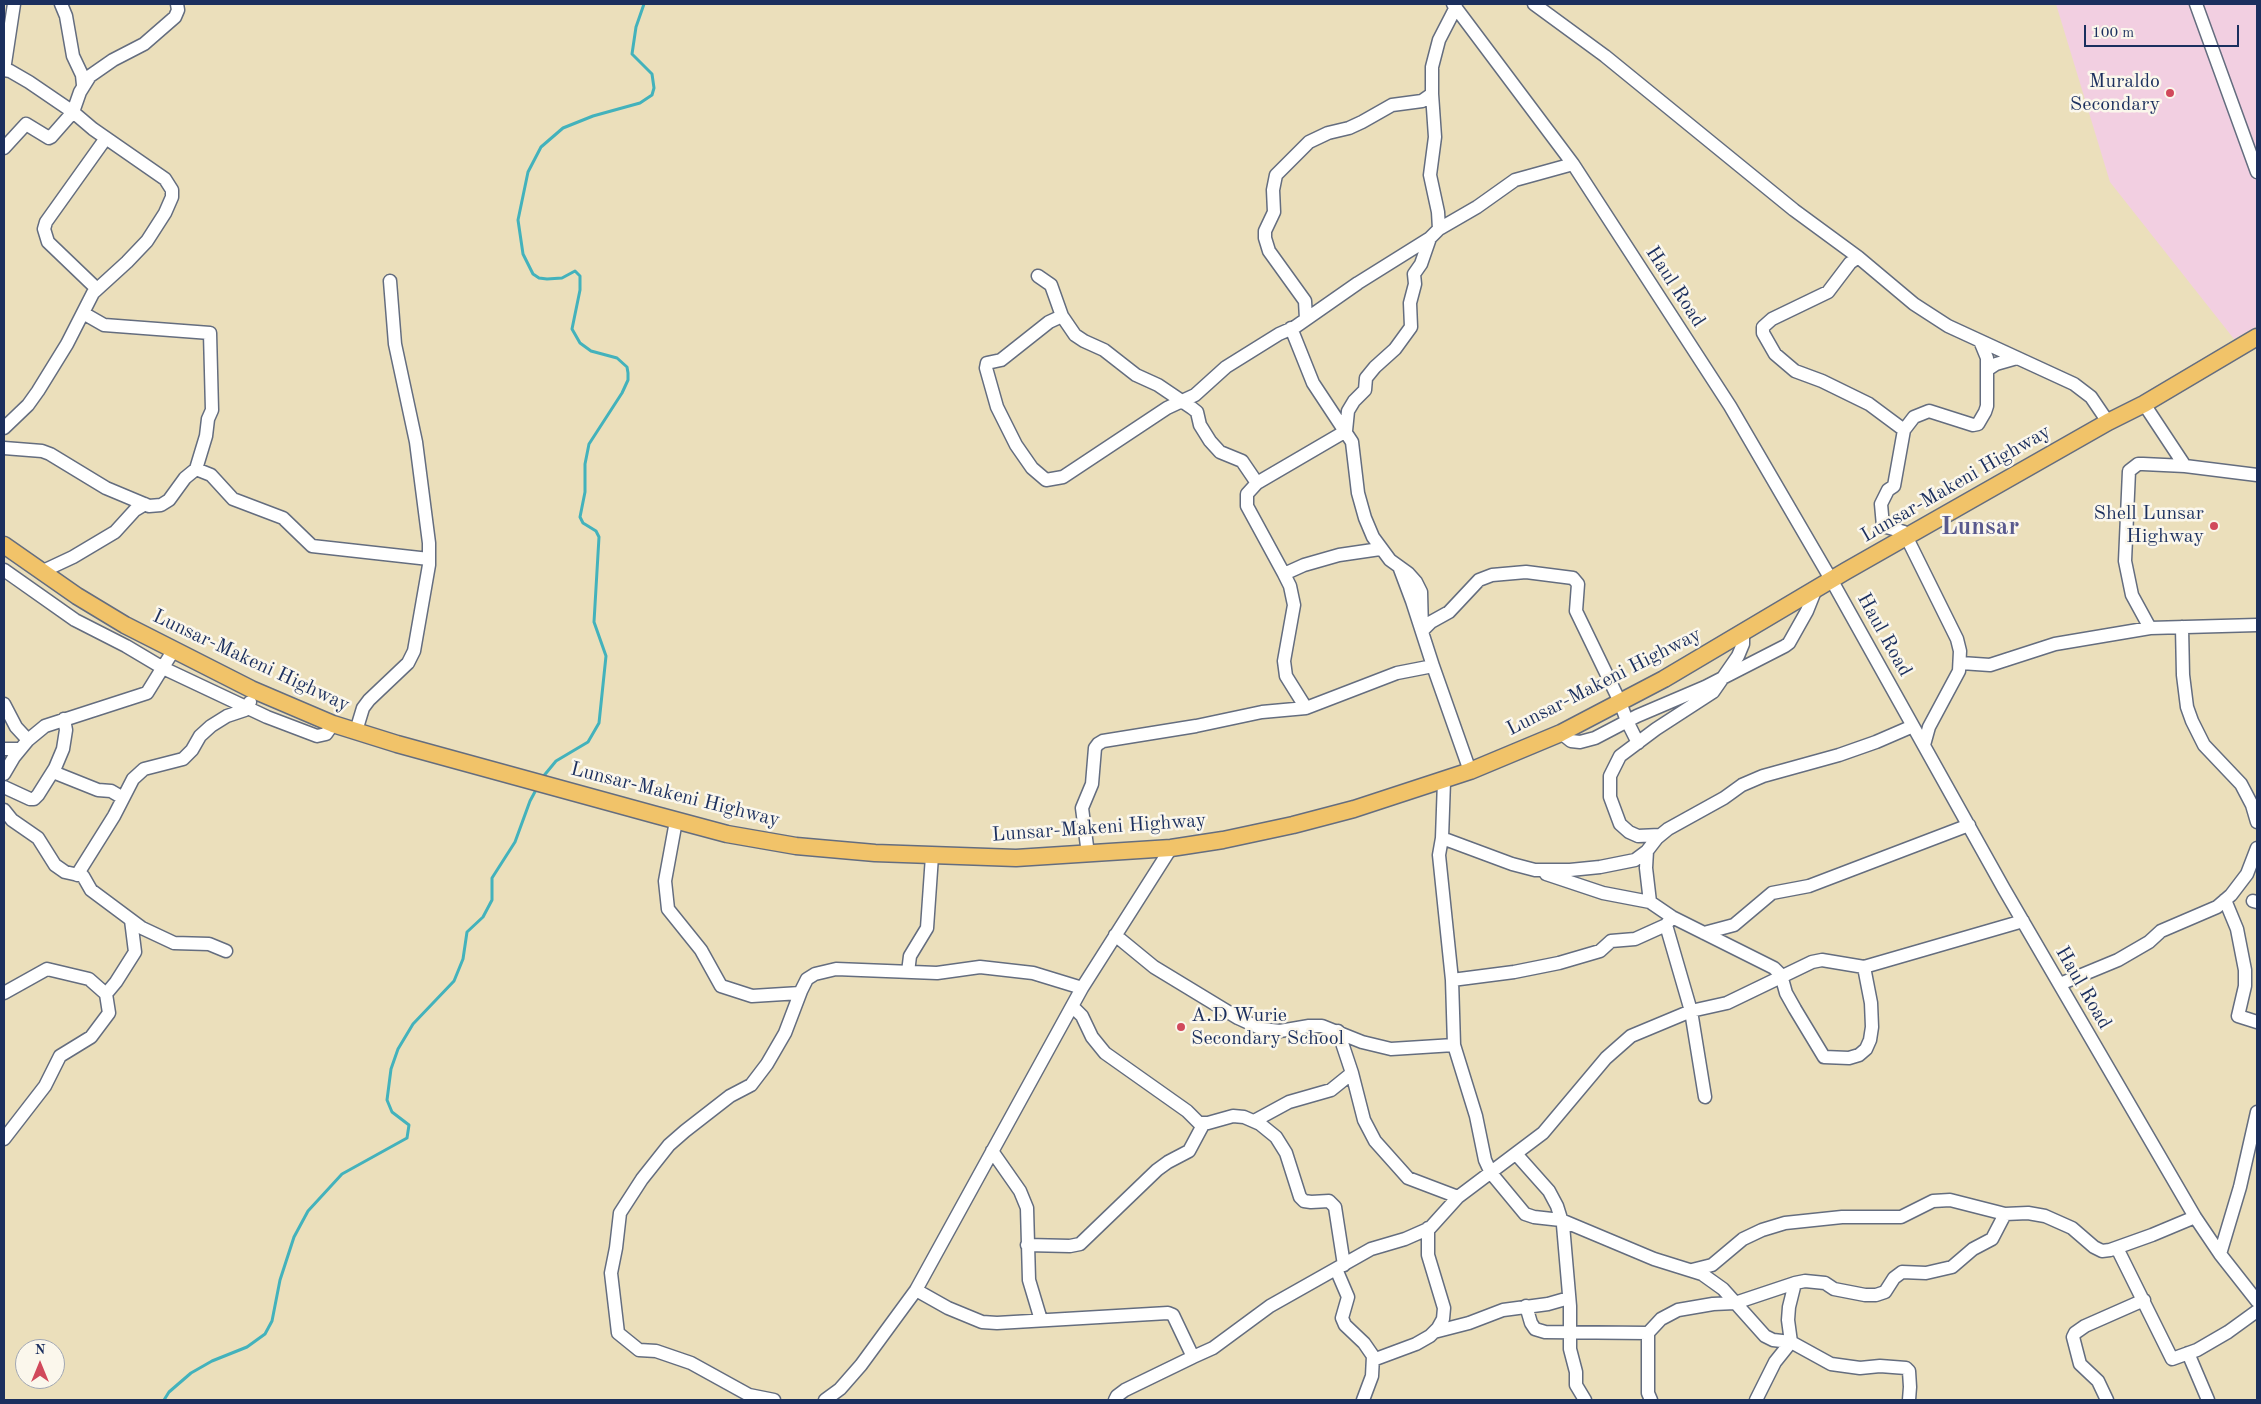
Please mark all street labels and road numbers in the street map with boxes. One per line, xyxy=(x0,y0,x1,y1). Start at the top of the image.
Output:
street label: Haul Road xyxy=(1640,242,1710,332)
street label: Lunsar-Makeni Highway xyxy=(1857,420,2055,548)
street label: Haul Road xyxy=(1851,589,1917,681)
street label: Lunsar-Makeni Highway xyxy=(149,605,353,717)
street label: Lunsar-Makeni Highway xyxy=(1503,623,1705,741)
street label: Lunsar-Makeni Highway xyxy=(568,757,782,833)
street label: Lunsar-Makeni Highway xyxy=(991,809,1207,847)
street label: Haul Road xyxy=(2050,942,2116,1034)

